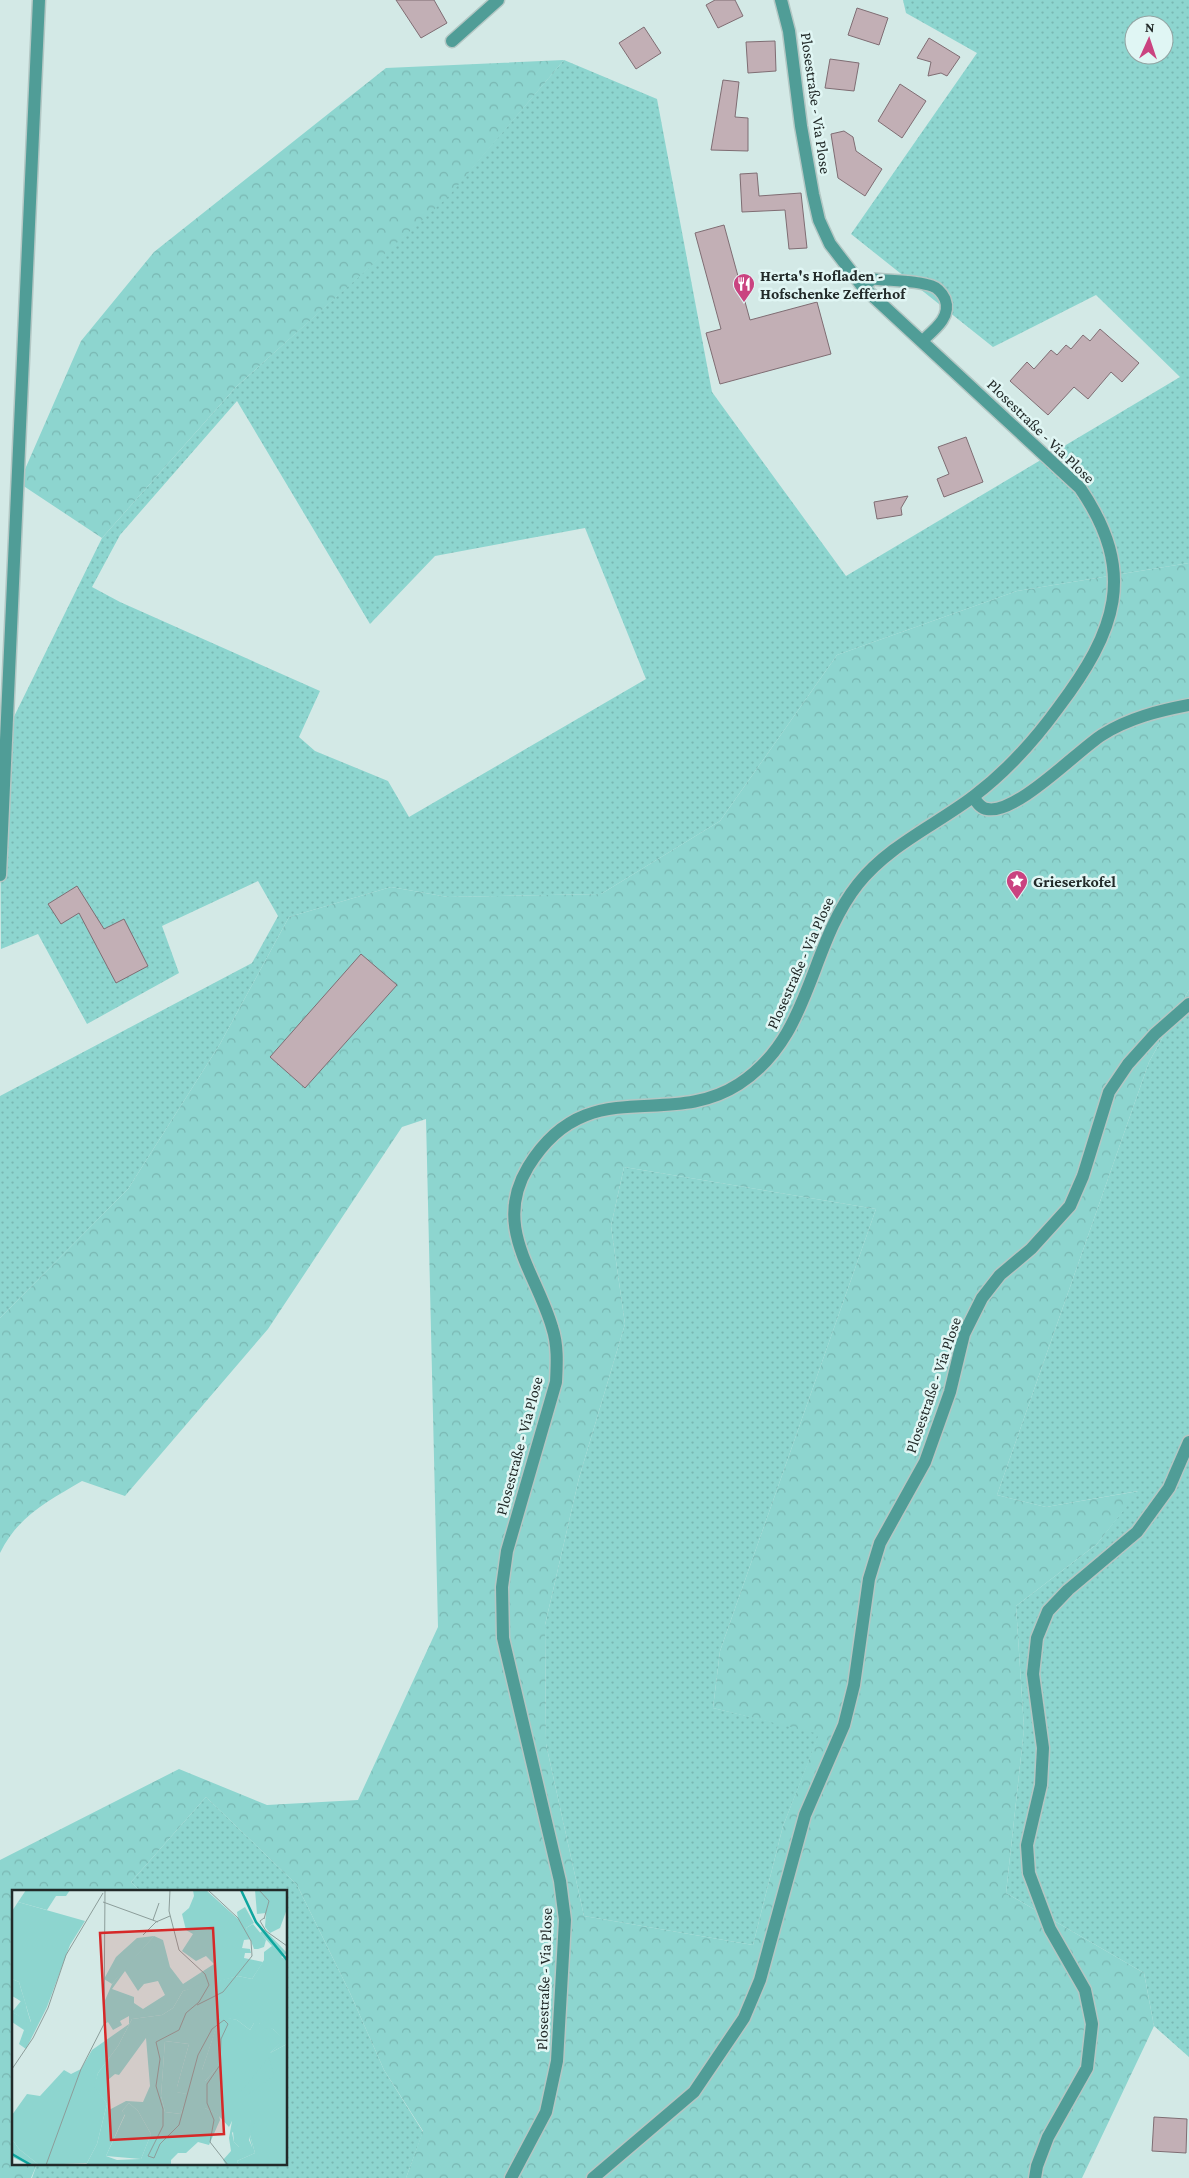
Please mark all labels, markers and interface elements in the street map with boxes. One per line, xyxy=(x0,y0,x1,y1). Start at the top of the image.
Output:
north arrow xyxy=(1124,15,1174,65)
text: N xyxy=(1144,19,1155,35)
street label: Plosestraße - Via Plose xyxy=(798,31,834,175)
place label: Herta's Hofladen - Hofschenke Zefferhof xyxy=(760,267,907,302)
restaurant icon: Herta's Hofladen - Hofschenke Zefferhof xyxy=(732,272,756,303)
street label: Plosestraße - Via Plose xyxy=(984,375,1098,487)
place icon: Grieserkofel xyxy=(1005,869,1029,900)
place label: Grieserkofel xyxy=(1033,873,1116,890)
street label: Plosestraße - Via Plose xyxy=(763,894,837,1032)
street label: Plosestraße - Via Plose xyxy=(902,1315,964,1455)
street label: Plosestraße - Via Plose xyxy=(492,1375,546,1517)
inset map xyxy=(12,1890,288,2166)
street label: Plosestraße - Via Plose xyxy=(533,1907,555,2051)

